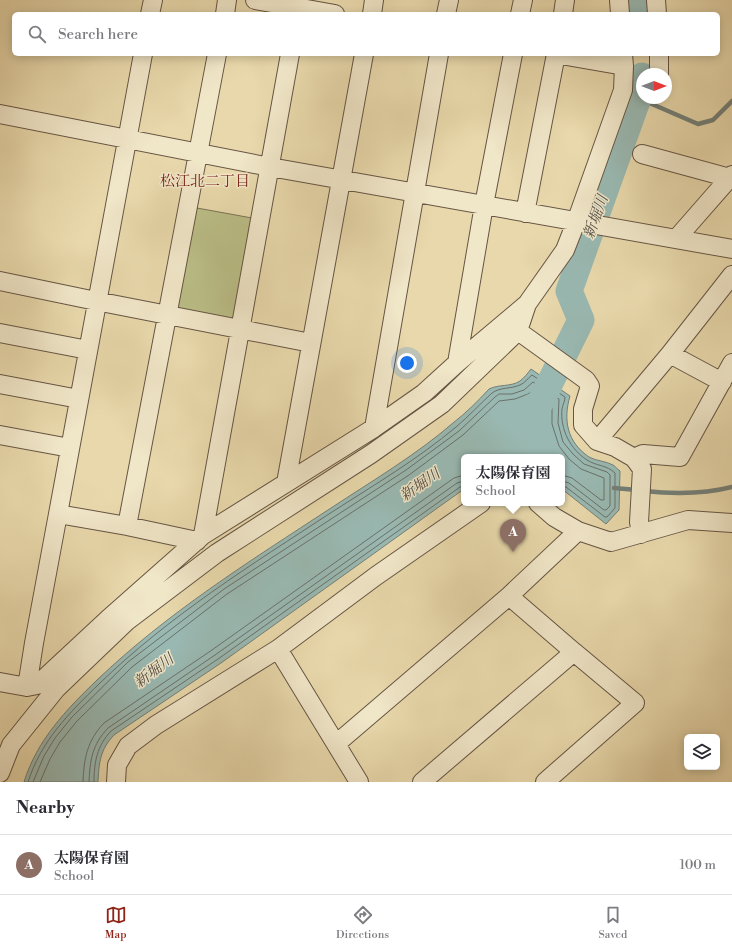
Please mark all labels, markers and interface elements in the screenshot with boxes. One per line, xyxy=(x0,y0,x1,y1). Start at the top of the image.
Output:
search box xyxy=(12,12,720,56)
icon: search xyxy=(26,23,48,45)
text: Search here xyxy=(58,25,138,44)
north arrow xyxy=(636,68,672,104)
district label: 松江北二丁目 xyxy=(160,172,250,191)
water label: 新堀川 xyxy=(579,191,613,241)
your location xyxy=(397,353,417,373)
popup xyxy=(461,454,565,506)
water label: 新堀川 xyxy=(396,463,446,506)
text: 太陽保育園 xyxy=(475,464,551,483)
text: School xyxy=(475,483,516,499)
pin: A xyxy=(500,519,526,552)
water label: 新堀川 xyxy=(130,649,179,692)
map controls xyxy=(684,734,720,770)
button: layers xyxy=(684,734,720,770)
text: Nearby xyxy=(16,797,75,819)
text: 太陽保育園 xyxy=(54,849,129,868)
text: A xyxy=(24,857,34,873)
text: 100 m xyxy=(680,857,716,873)
text: School xyxy=(54,868,94,884)
tab: Map xyxy=(105,904,127,942)
tab: Directions xyxy=(336,904,389,942)
tab: Saved xyxy=(598,904,627,942)

